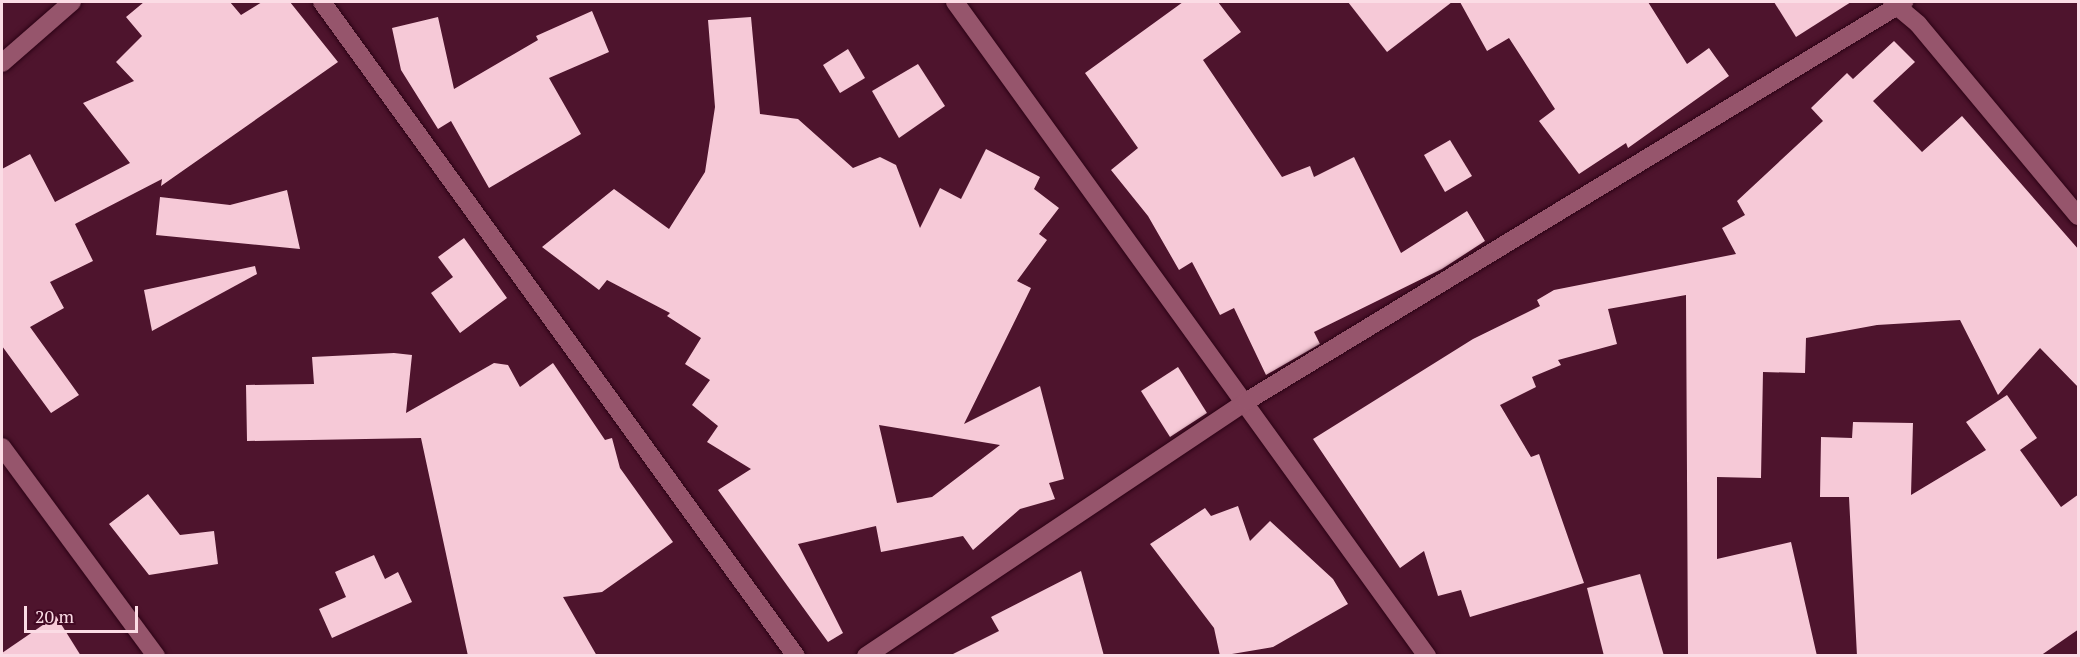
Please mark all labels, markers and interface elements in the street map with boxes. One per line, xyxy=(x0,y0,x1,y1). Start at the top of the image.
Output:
scale bar xyxy=(27,594,141,632)
text: 20 m xyxy=(35,604,74,628)

